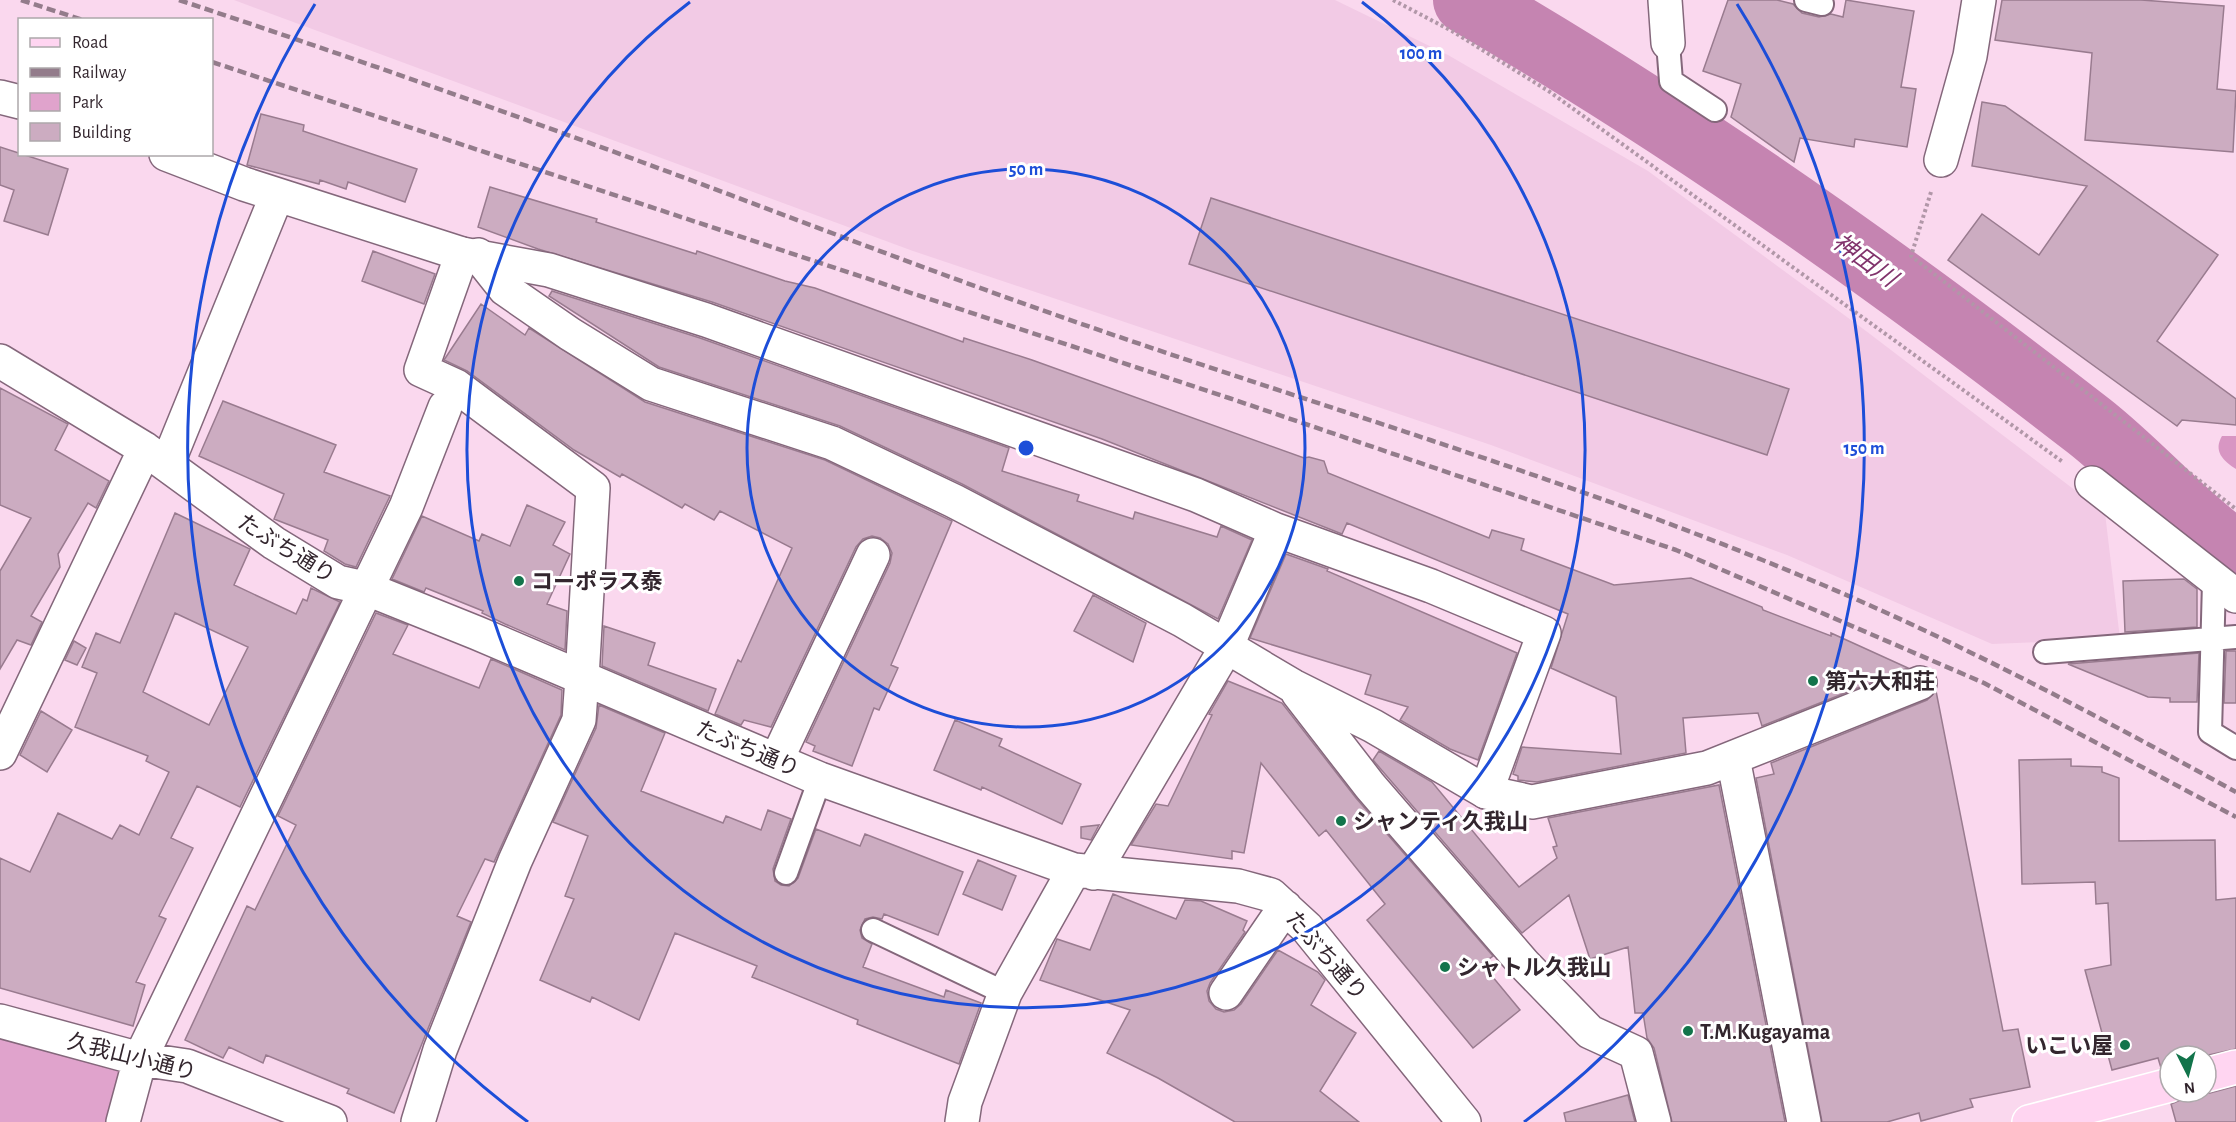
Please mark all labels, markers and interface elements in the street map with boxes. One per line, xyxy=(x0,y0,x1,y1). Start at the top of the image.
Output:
legend xyxy=(18,18,213,156)
text: Road xyxy=(72,34,108,52)
text: 100 m xyxy=(1400,45,1442,63)
text: Railway xyxy=(72,64,127,82)
text: Park xyxy=(72,94,104,112)
text: Building xyxy=(72,124,132,142)
text: 50 m xyxy=(1009,161,1043,179)
water label: 神田川 xyxy=(1828,228,1904,293)
centre of rings xyxy=(1016,438,1036,458)
text: 150 m xyxy=(1844,440,1884,458)
street label: たぶち通り xyxy=(234,510,339,587)
place label: コーポラス泰 xyxy=(531,569,663,593)
marker: コーポラス泰 xyxy=(512,574,526,588)
place label: 第六大和荘 xyxy=(1825,670,1935,693)
marker: 第六大和荘 xyxy=(1806,674,1820,688)
street label: たぶち通り xyxy=(693,717,803,781)
place label: シャンティ久我山 xyxy=(1353,810,1528,833)
marker: シャンティ久我山 xyxy=(1334,814,1348,828)
street label: たぶち通り xyxy=(1282,907,1371,1004)
place label: シャトル久我山 xyxy=(1457,956,1611,979)
marker: シャトル久我山 xyxy=(1438,960,1452,974)
place label: T.M.Kugayama xyxy=(1700,1021,1831,1044)
marker: T.M.Kugayama xyxy=(1681,1024,1695,1038)
street label: 久我山小通り xyxy=(65,1029,199,1084)
place label: いこい屋 xyxy=(2025,1035,2113,1057)
marker: いこい屋 xyxy=(2118,1038,2132,1052)
north arrow xyxy=(2158,1044,2218,1104)
text: N xyxy=(2183,1079,2196,1096)

